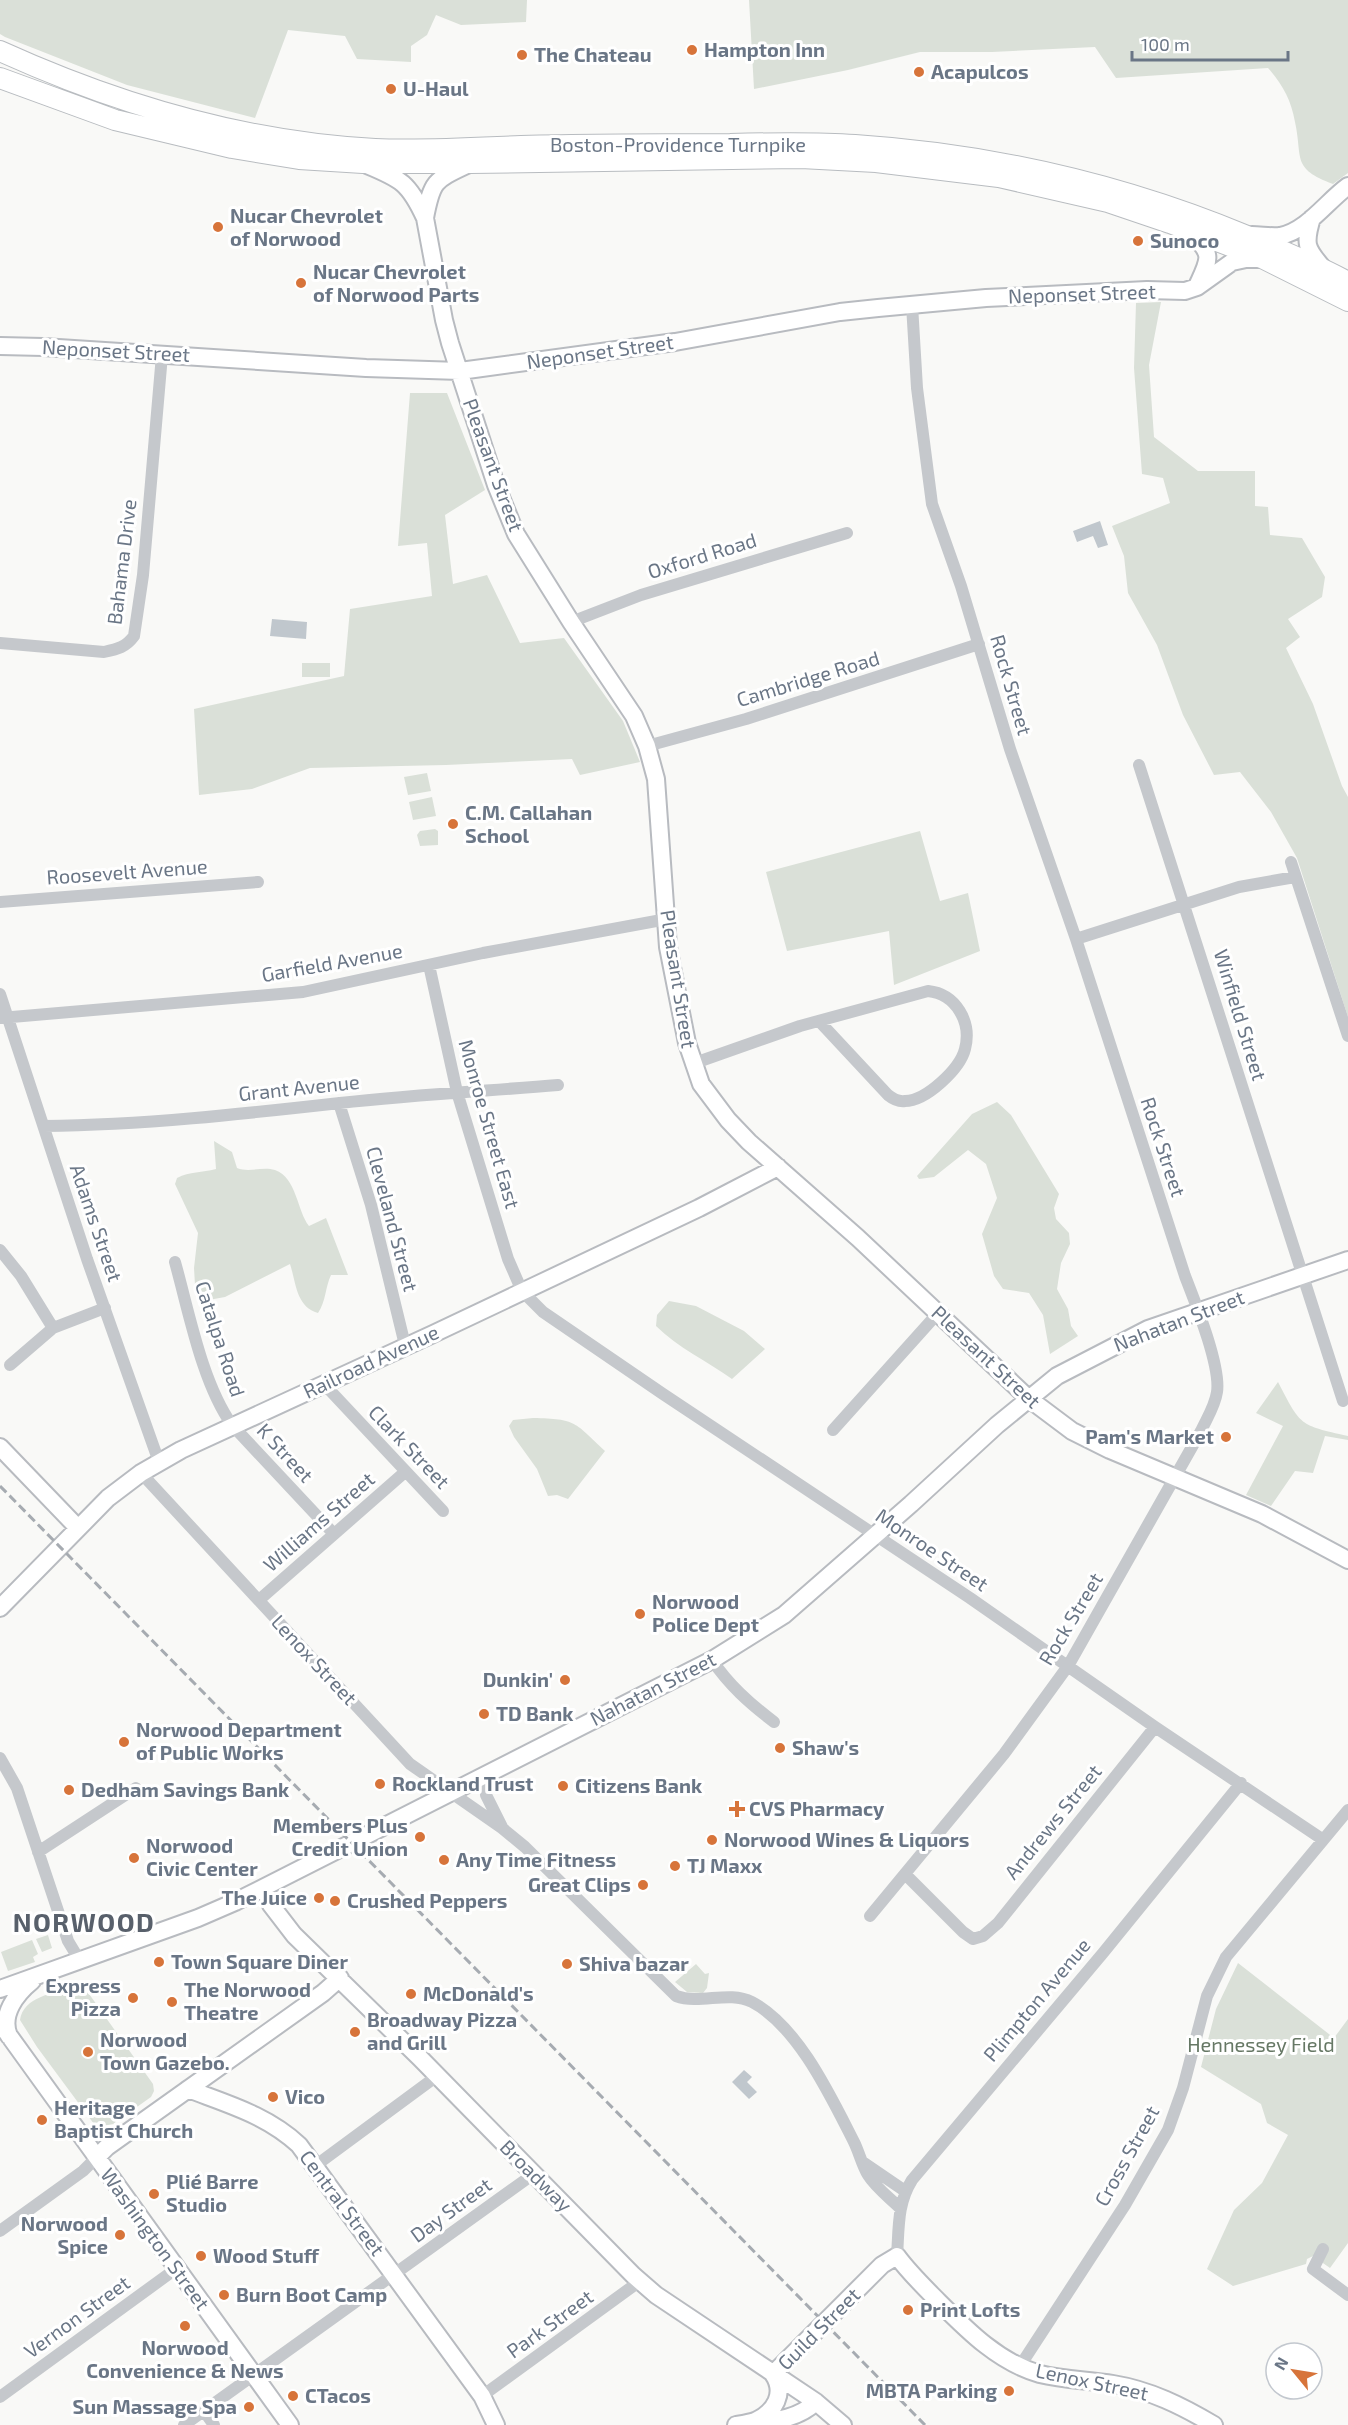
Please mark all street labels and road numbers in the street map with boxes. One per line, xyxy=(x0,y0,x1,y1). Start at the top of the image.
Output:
street label: Boston-Providence Turnpike xyxy=(550,132,806,156)
street label: Neponset Street xyxy=(1008,278,1157,308)
street label: Neponset Street xyxy=(525,329,675,373)
street label: Neponset Street xyxy=(42,334,191,366)
street label: Pleasant Street xyxy=(459,395,529,535)
street label: Bahama Drive xyxy=(101,498,141,626)
street label: Oxford Road xyxy=(644,527,759,583)
street label: Rock Street xyxy=(986,632,1038,738)
street label: Cambridge Road xyxy=(733,645,882,711)
street label: Roosevelt Avenue xyxy=(46,853,208,889)
street label: Pleasant Street xyxy=(656,908,702,1050)
street label: Garfield Avenue xyxy=(259,938,404,986)
street label: Winfield Street xyxy=(1210,946,1272,1084)
street label: Monroe Street East xyxy=(454,1036,526,1211)
street label: Grant Avenue xyxy=(237,1069,361,1105)
street label: Rock Street xyxy=(1137,1094,1191,1200)
street label: Cleveland Street xyxy=(362,1144,424,1294)
street label: Adams Street xyxy=(66,1161,128,1285)
street label: Catalpa Road xyxy=(191,1278,251,1399)
street label: Nahatan Street xyxy=(1110,1284,1248,1356)
street label: Pleasant Street xyxy=(927,1300,1046,1413)
street label: Railroad Avenue xyxy=(299,1319,442,1403)
street label: Clark Street xyxy=(364,1400,456,1493)
street label: K Street xyxy=(253,1418,319,1487)
street label: Williams Street xyxy=(258,1466,379,1576)
street label: Monroe Street xyxy=(872,1503,994,1596)
street label: Rock Street xyxy=(1033,1568,1107,1669)
street label: Lenox Street xyxy=(267,1609,363,1710)
street label: Nahatan Street xyxy=(586,1646,720,1730)
street label: Andrews Street xyxy=(999,1759,1106,1884)
street label: Plimpton Avenue xyxy=(978,1933,1095,2066)
street label: Cross Street xyxy=(1089,2101,1164,2210)
street label: Broadway xyxy=(496,2134,578,2217)
street label: Central Street xyxy=(295,2145,390,2260)
street label: Washington Street xyxy=(96,2163,216,2314)
street label: Day Street xyxy=(405,2172,496,2247)
street label: Vernon Street xyxy=(19,2270,134,2363)
street label: Guild Street xyxy=(772,2282,865,2374)
street label: Park Street xyxy=(502,2284,598,2363)
street label: Lenox Street xyxy=(1034,2357,1151,2405)

